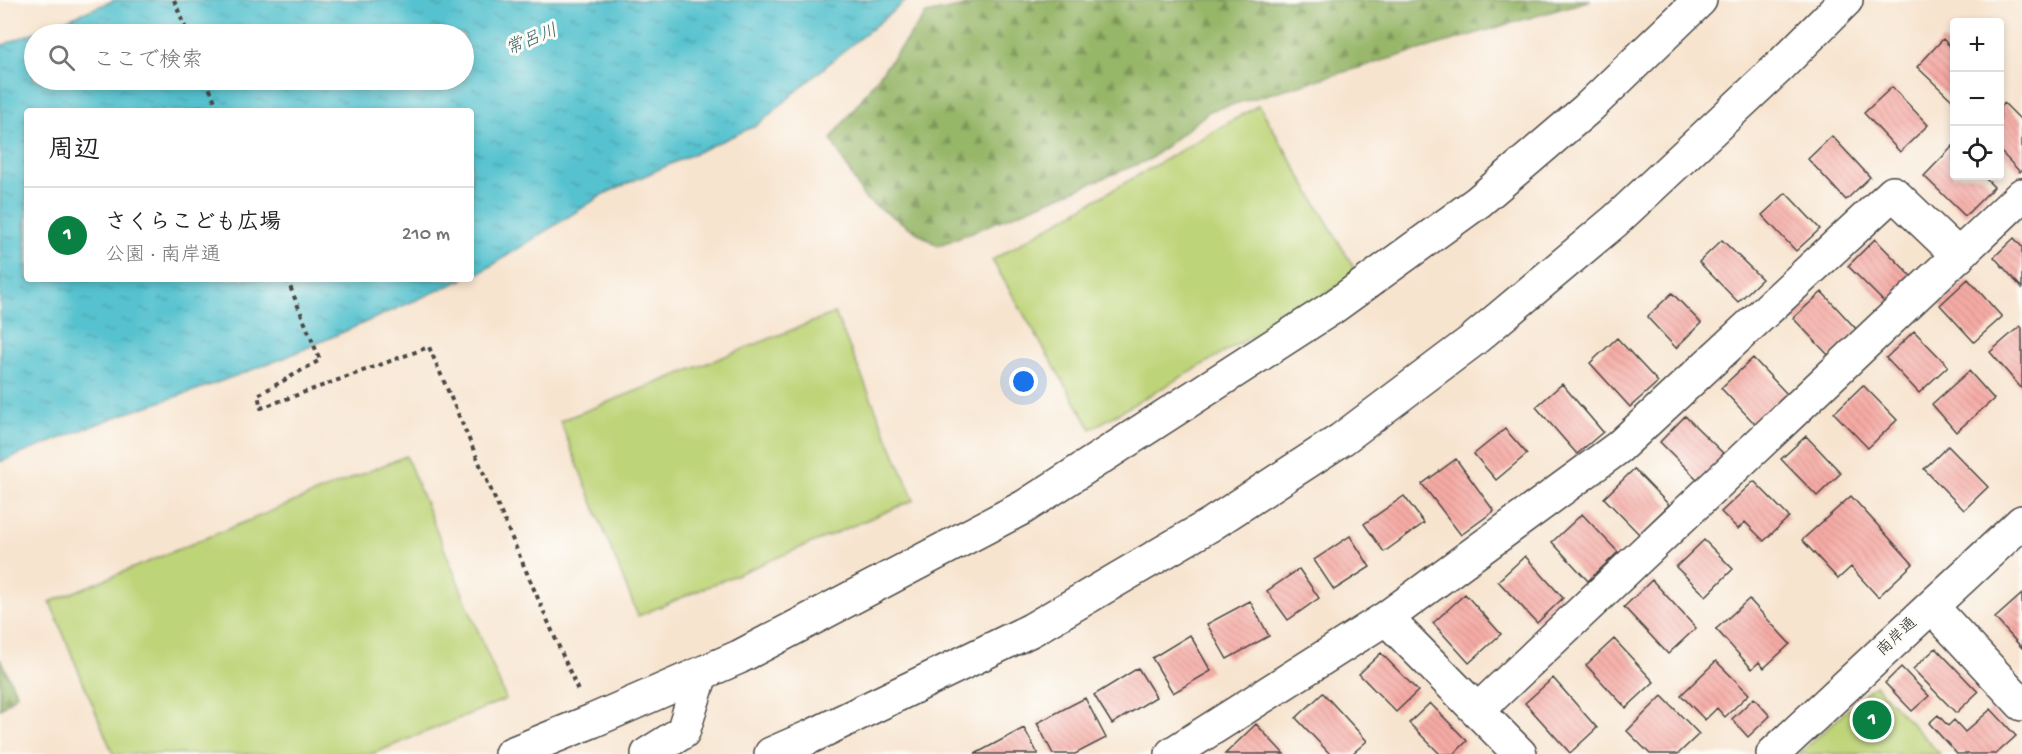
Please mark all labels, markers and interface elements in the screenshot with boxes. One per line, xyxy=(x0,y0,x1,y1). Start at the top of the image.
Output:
map controls xyxy=(1950,18,2004,180)
button: + xyxy=(1950,18,2004,72)
water label: 常呂川 xyxy=(503,20,561,61)
search box xyxy=(24,24,474,90)
icon: search xyxy=(45,41,78,74)
text: ここで検索 xyxy=(93,49,203,75)
button: − xyxy=(1950,72,2004,126)
button: locate xyxy=(1950,126,2004,180)
text: 周辺 xyxy=(48,137,100,168)
text: さくらこども広場 xyxy=(105,211,281,237)
text: 1 xyxy=(63,224,72,247)
text: 210 m xyxy=(402,224,450,247)
text: 公園 · 南岸通 xyxy=(105,245,221,268)
your location xyxy=(1009,367,1038,396)
street label: 南岸通 xyxy=(1873,613,1922,661)
pin: 1 xyxy=(1852,698,1892,742)

